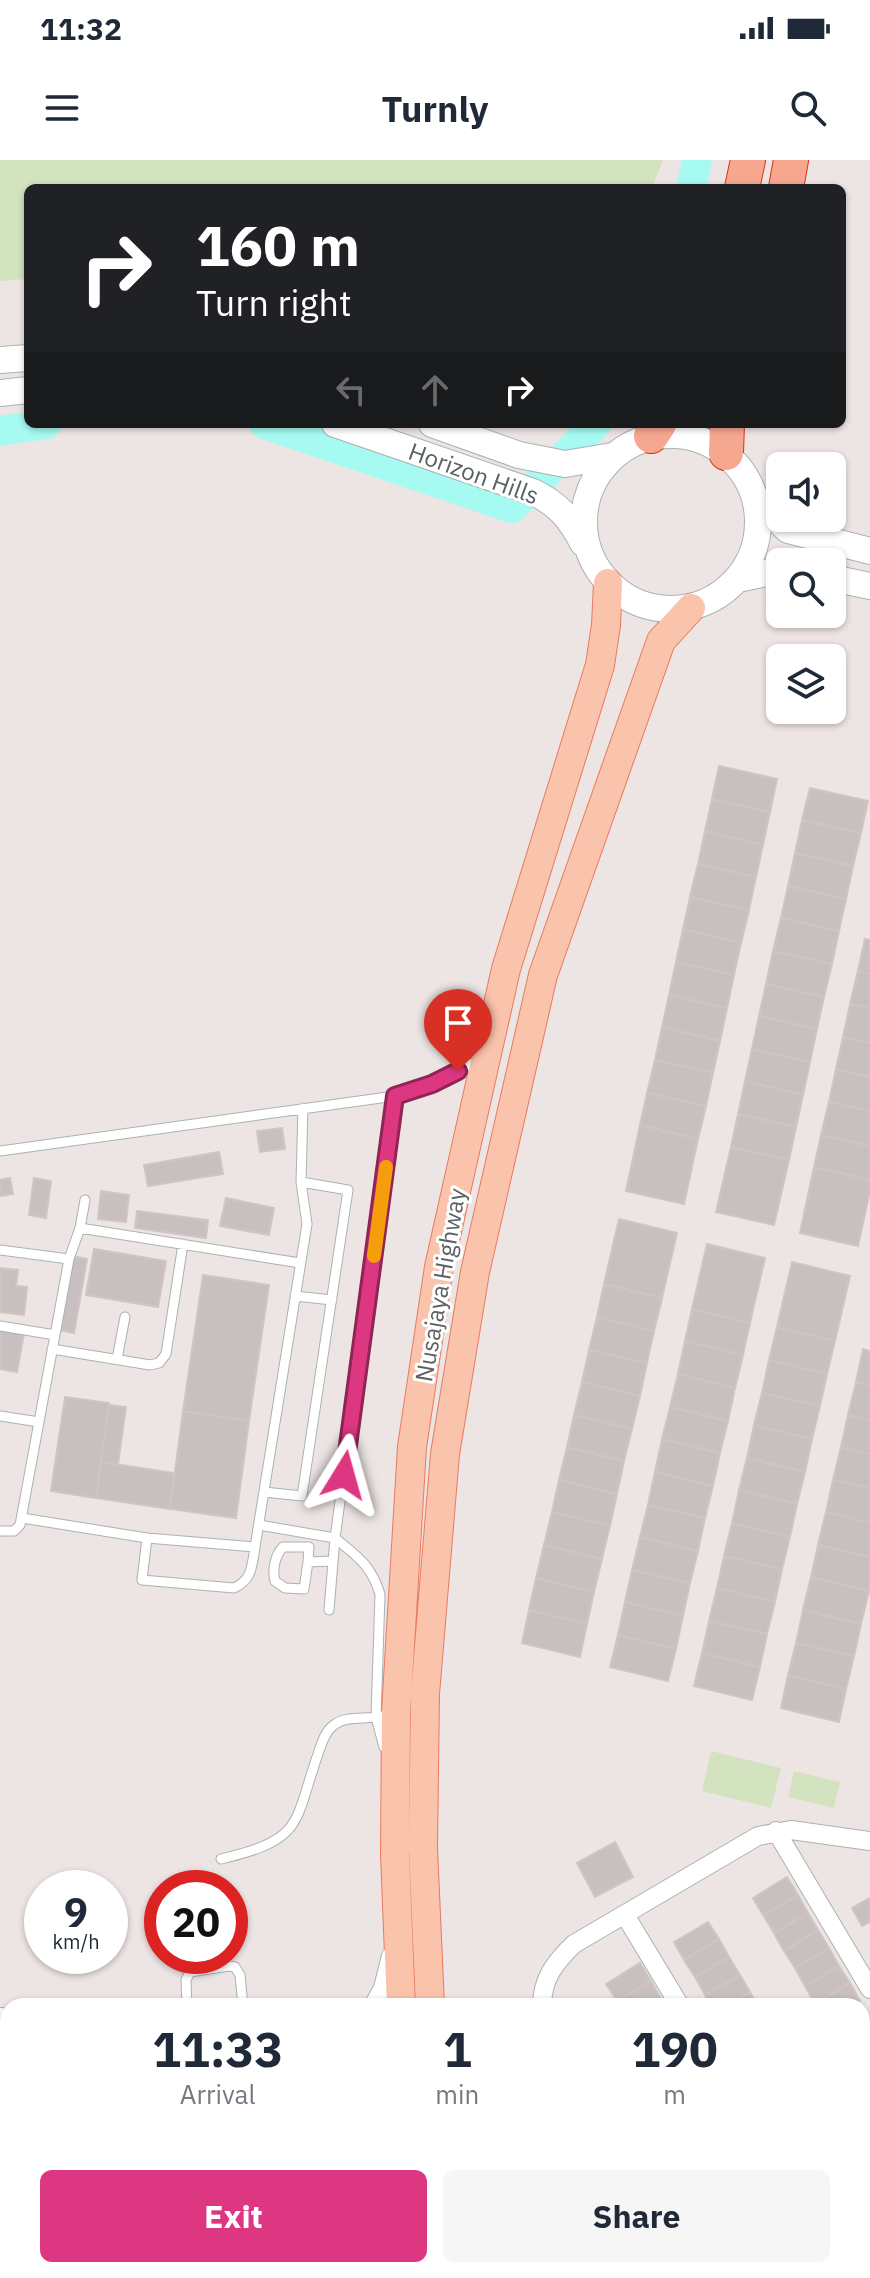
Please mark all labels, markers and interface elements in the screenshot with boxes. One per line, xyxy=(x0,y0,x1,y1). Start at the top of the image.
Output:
text: 11:32 xyxy=(40,9,122,48)
text: Turnly xyxy=(382,85,488,132)
icon: menu xyxy=(40,86,84,130)
icon: search xyxy=(786,86,830,130)
text: 160 m xyxy=(196,209,360,281)
icon: right xyxy=(64,216,168,320)
text: Turn right xyxy=(196,279,352,326)
icon: left xyxy=(329,368,373,412)
icon: ahead xyxy=(413,368,457,412)
icon: right xyxy=(497,368,541,412)
street label: Horizon Hills xyxy=(404,435,544,511)
map controls xyxy=(766,452,846,724)
button: sound xyxy=(766,452,846,532)
button: search xyxy=(766,548,846,628)
button: layers xyxy=(766,644,846,724)
pin xyxy=(424,989,492,1071)
icon: arrive xyxy=(436,1001,480,1045)
street label: Nusajaya Highway xyxy=(407,1186,473,1384)
position arrow xyxy=(302,1433,386,1517)
speed limit sign: 20 xyxy=(144,1870,248,1974)
text: 9 xyxy=(64,1886,88,1938)
text: km/h xyxy=(52,1928,100,1955)
text: 11:33 xyxy=(152,2018,283,2080)
text: 1 xyxy=(443,2018,472,2080)
text: 190 xyxy=(631,2018,718,2080)
text: Arrival xyxy=(180,2077,256,2111)
text: min xyxy=(435,2077,479,2111)
text: m xyxy=(663,2077,686,2111)
button: Exit xyxy=(40,2170,427,2262)
button: Share xyxy=(443,2170,830,2262)

